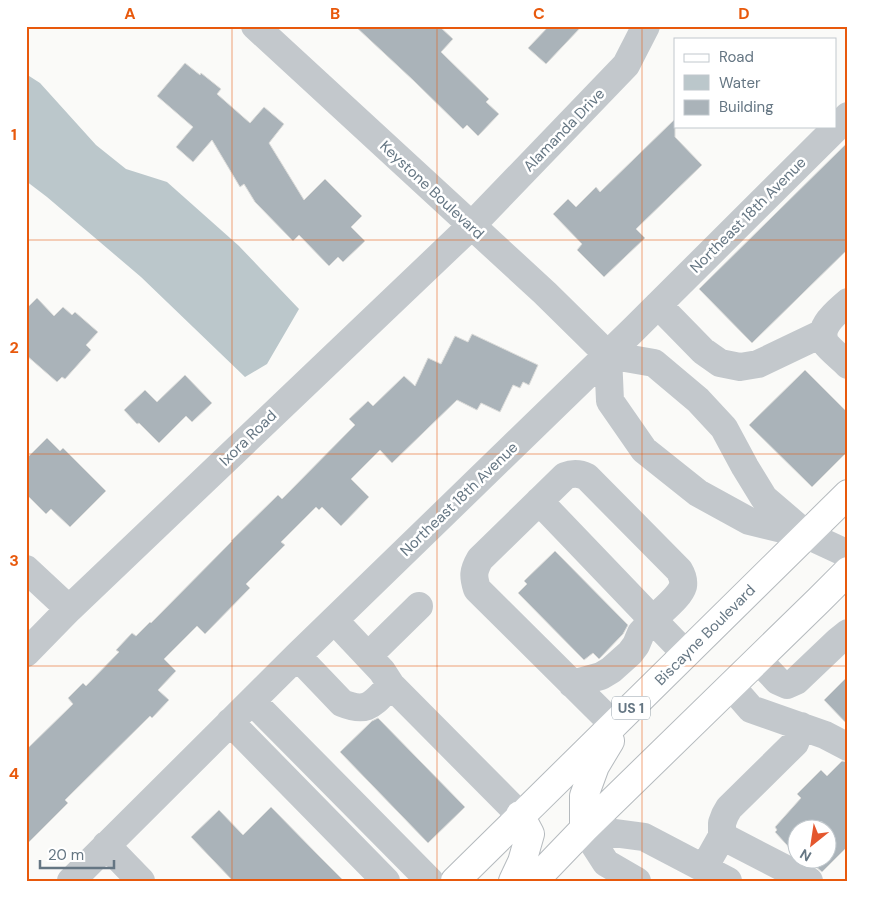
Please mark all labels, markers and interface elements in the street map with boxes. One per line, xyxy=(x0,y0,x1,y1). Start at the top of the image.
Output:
text: A xyxy=(124,3,136,24)
text: B xyxy=(330,3,340,24)
text: C xyxy=(533,3,545,24)
text: D xyxy=(738,3,750,24)
legend xyxy=(674,38,836,128)
text: Road xyxy=(719,47,754,67)
text: Water xyxy=(719,73,761,93)
street label: Alamanda Drive xyxy=(519,84,609,176)
text: Building xyxy=(719,97,774,117)
text: 1 xyxy=(11,124,17,145)
street label: Keystone Boulevard xyxy=(376,136,488,244)
street label: Northeast 18th Avenue xyxy=(686,153,810,277)
text: 2 xyxy=(9,337,19,358)
street label: Ixora Road xyxy=(215,406,281,470)
street label: Northeast 18th Avenue xyxy=(396,438,522,560)
text: 3 xyxy=(9,550,19,571)
street label: Biscayne Boulevard xyxy=(650,580,760,690)
road number: US 1 xyxy=(612,696,650,720)
text: 4 xyxy=(9,763,19,784)
north arrow xyxy=(786,820,836,870)
scale bar xyxy=(40,837,114,869)
text: 20 m xyxy=(48,845,84,865)
text: N xyxy=(797,845,814,866)

